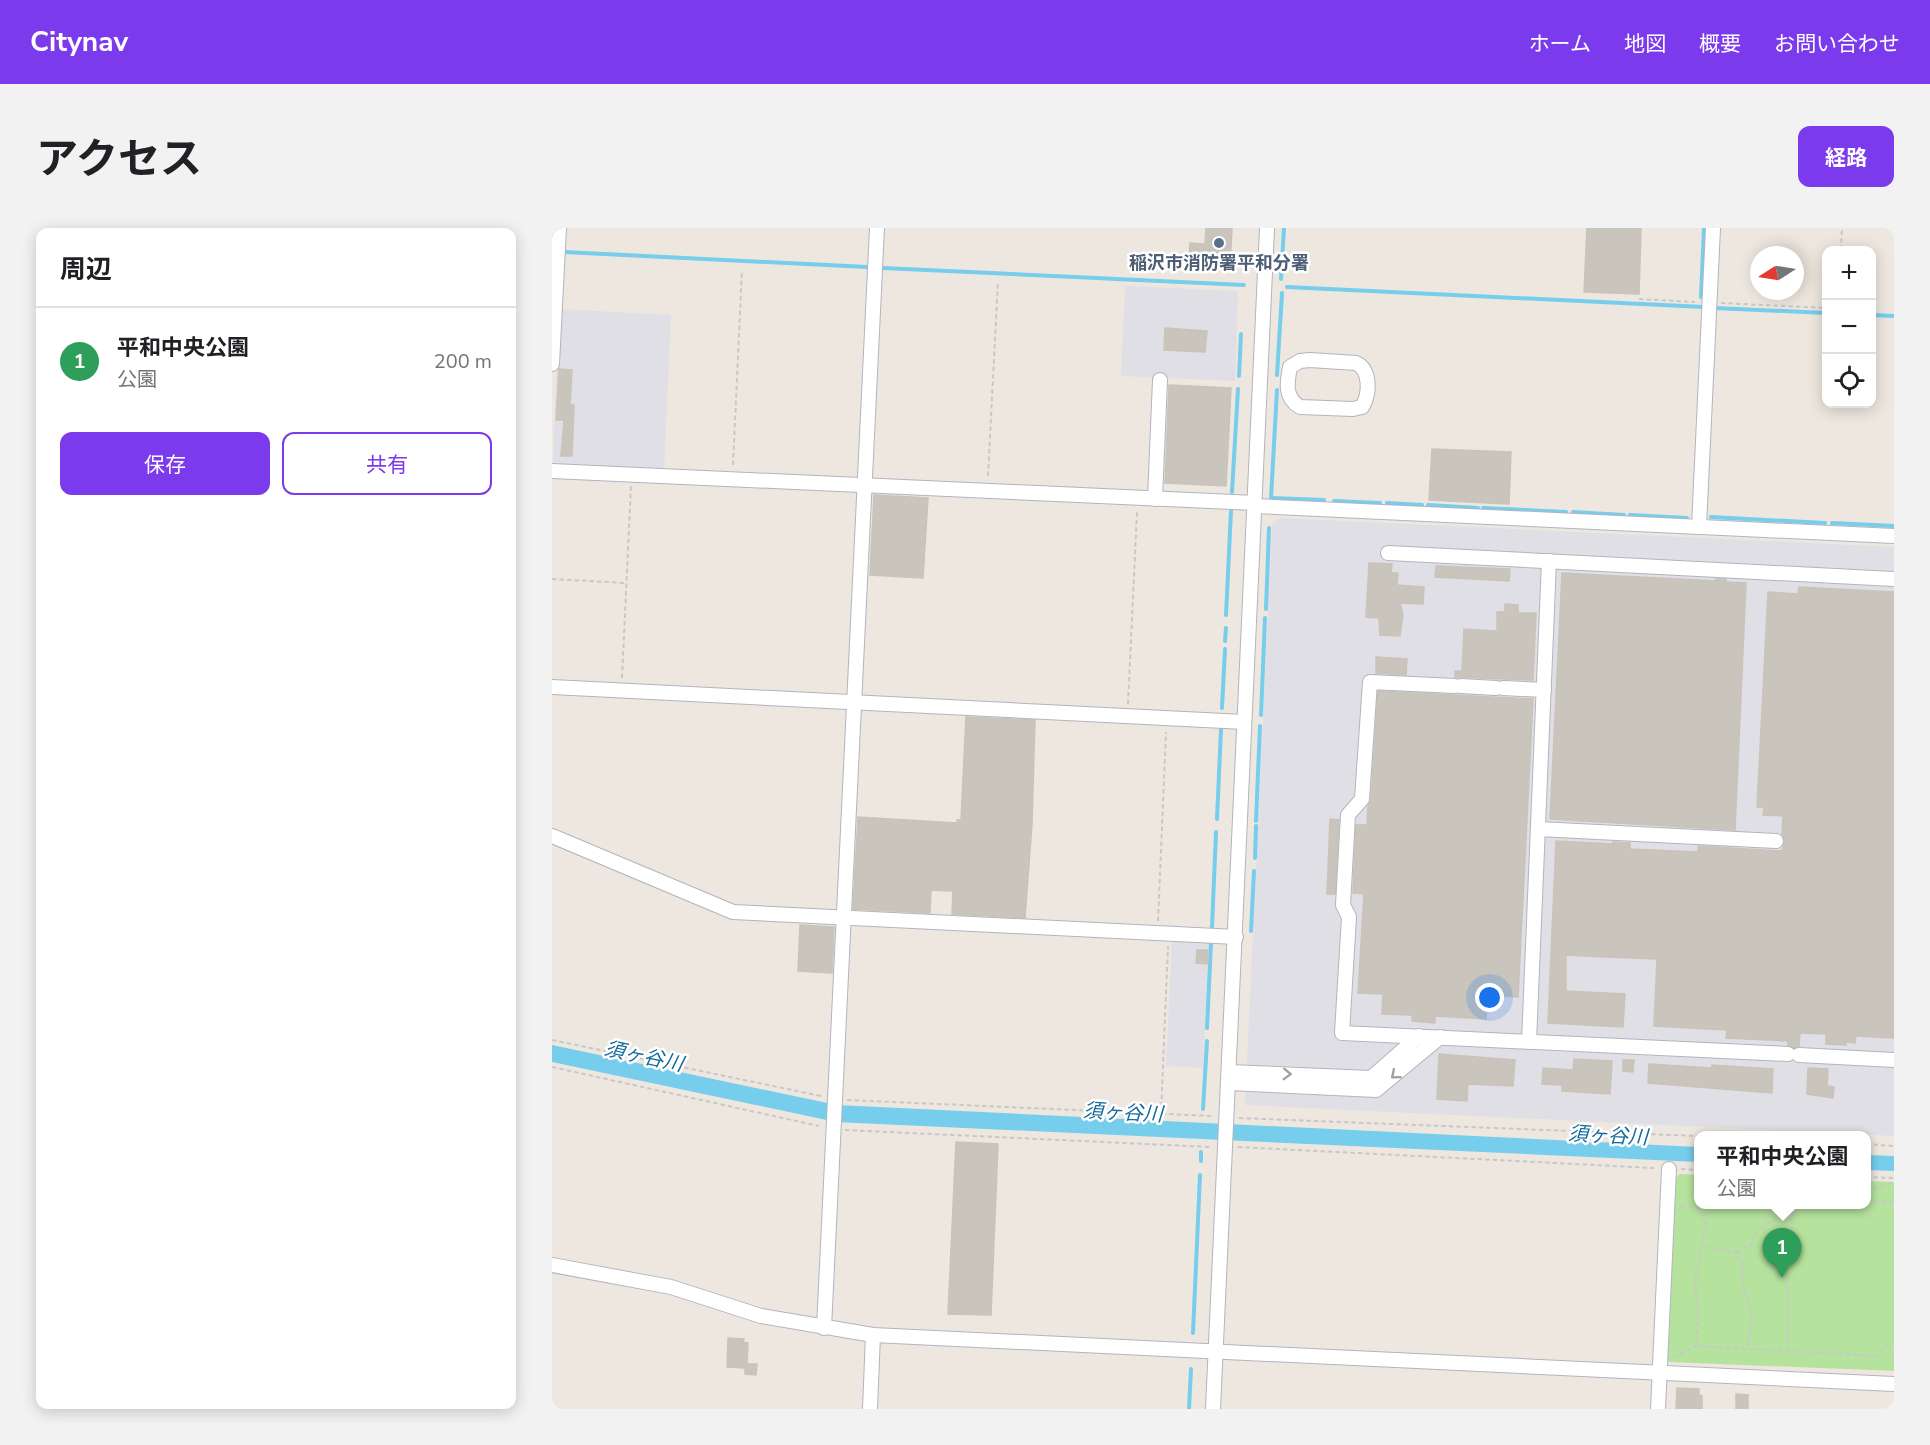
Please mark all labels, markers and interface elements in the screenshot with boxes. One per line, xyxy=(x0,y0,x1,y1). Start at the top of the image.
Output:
text: Citynav xyxy=(30,23,128,61)
text: ホーム xyxy=(1529,30,1591,58)
text: 地図 xyxy=(1624,30,1666,58)
text: 概要 xyxy=(1699,30,1741,58)
text: お問い合わせ xyxy=(1774,30,1900,58)
button: 経路 xyxy=(1798,126,1894,187)
text: アクセス xyxy=(36,131,202,188)
marker: 稲沢市消防署平和分署 xyxy=(1212,236,1226,250)
north arrow xyxy=(1750,246,1804,300)
map controls xyxy=(1822,246,1876,408)
button: + xyxy=(1822,246,1876,300)
place label: 稲沢市消防署平和分署 xyxy=(1129,251,1309,275)
text: 周辺 xyxy=(60,252,112,287)
button: − xyxy=(1822,300,1876,354)
text: 平和中央公園 xyxy=(117,333,249,363)
text: 1 xyxy=(74,348,86,375)
text: 200 m xyxy=(434,348,492,375)
button: locate xyxy=(1822,354,1876,408)
text: 公園 xyxy=(117,366,157,393)
button: 保存 xyxy=(60,432,270,495)
button: 共有 xyxy=(282,432,492,495)
your location xyxy=(1475,983,1504,1012)
water label: 須ヶ谷川 xyxy=(602,1035,688,1078)
one-way arrow xyxy=(1283,1068,1292,1081)
one-way arrow xyxy=(1391,1068,1402,1079)
water label: 須ヶ谷川 xyxy=(1082,1097,1166,1128)
water label: 須ヶ谷川 xyxy=(1567,1120,1651,1151)
popup xyxy=(1694,1131,1871,1209)
text: 平和中央公園 xyxy=(1716,1142,1849,1172)
text: 公園 xyxy=(1716,1175,1756,1202)
pin: 1 xyxy=(1762,1228,1802,1278)

